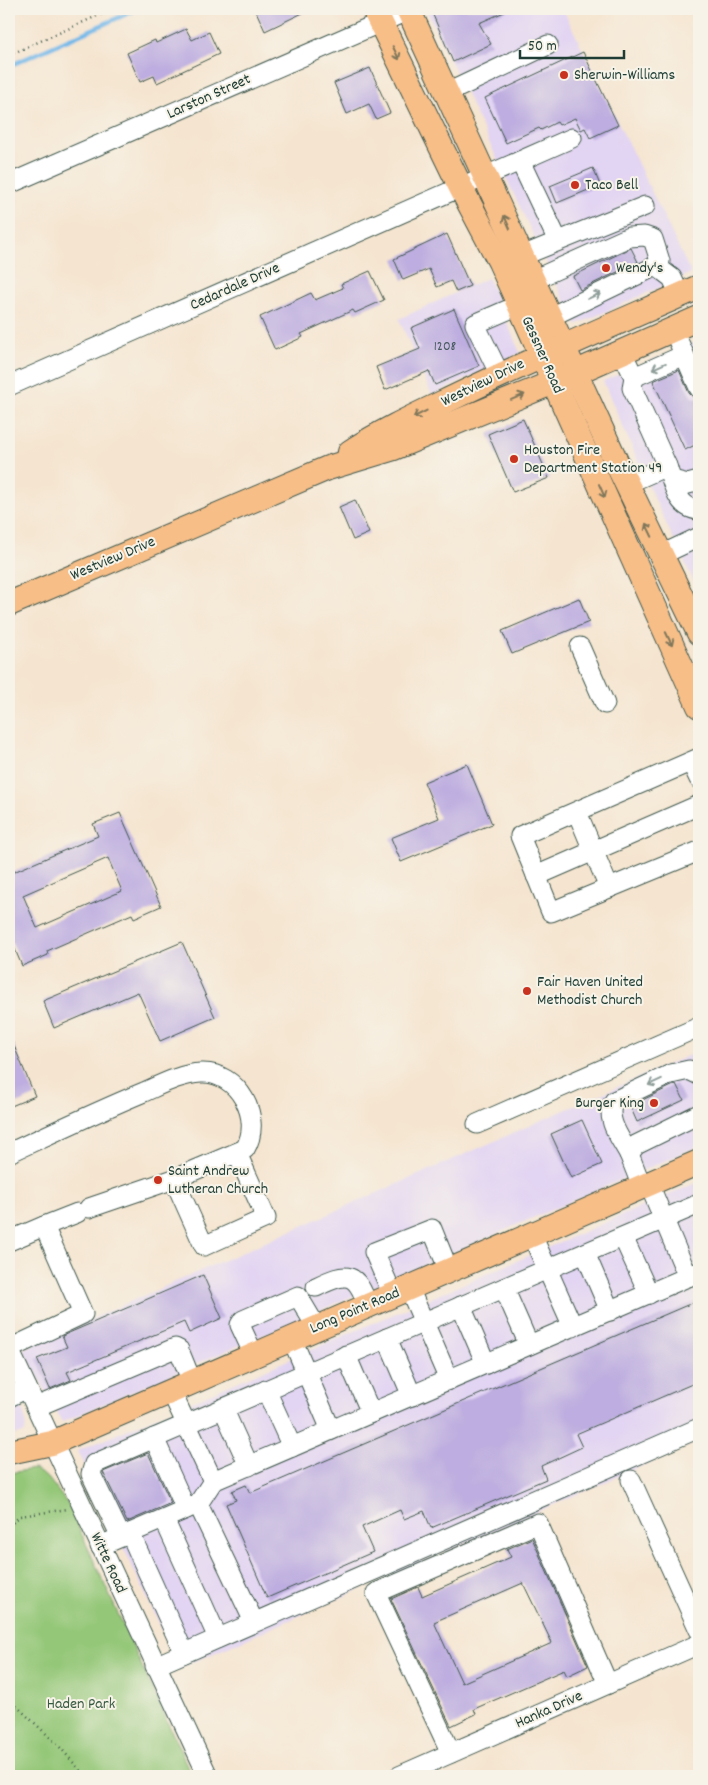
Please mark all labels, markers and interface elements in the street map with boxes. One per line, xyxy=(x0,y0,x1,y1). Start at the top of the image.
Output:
scale bar xyxy=(520,28,624,60)
text: 50 m xyxy=(528,36,557,58)
one-way arrow xyxy=(391,45,401,60)
place label: Sherwin-Williams xyxy=(574,64,676,87)
street label: Larston Street xyxy=(163,68,255,126)
marker: Sherwin-Williams xyxy=(558,69,570,81)
place label: Taco Bell xyxy=(585,174,639,197)
marker: Taco Bell xyxy=(569,179,581,191)
one-way arrow xyxy=(501,215,511,230)
street label: Cedardale Drive xyxy=(186,257,284,317)
place label: Wendy's xyxy=(616,257,664,280)
marker: Wendy's xyxy=(600,262,612,274)
one-way arrow xyxy=(586,291,601,300)
street label: Gessner Road xyxy=(515,313,569,397)
house number: 1208 xyxy=(434,337,457,357)
street label: Westview Drive xyxy=(437,353,529,413)
one-way arrow xyxy=(652,362,667,372)
one-way arrow xyxy=(510,392,526,401)
one-way arrow xyxy=(412,409,427,419)
place label: Houston Fire Department Station 49 xyxy=(524,439,662,480)
marker: Houston Fire Department Station 49 xyxy=(508,453,520,465)
one-way arrow xyxy=(598,483,607,498)
one-way arrow xyxy=(644,523,653,538)
street label: Westview Drive xyxy=(67,531,159,587)
one-way arrow xyxy=(664,631,674,646)
place label: Fair Haven United Methodist Church xyxy=(537,971,643,1012)
marker: Fair Haven United Methodist Church xyxy=(521,985,533,997)
one-way arrow xyxy=(648,1078,663,1087)
place label: Burger King xyxy=(575,1092,644,1115)
marker: Burger King xyxy=(648,1097,660,1109)
place label: Saint Andrew Lutheran Church xyxy=(168,1160,268,1201)
marker: Saint Andrew Lutheran Church xyxy=(152,1174,164,1186)
street label: Long Point Road xyxy=(306,1282,404,1340)
street label: Witte Road xyxy=(84,1529,132,1597)
street label: Hanka Drive xyxy=(512,1685,586,1735)
park label: Haden Park xyxy=(47,1693,115,1716)

